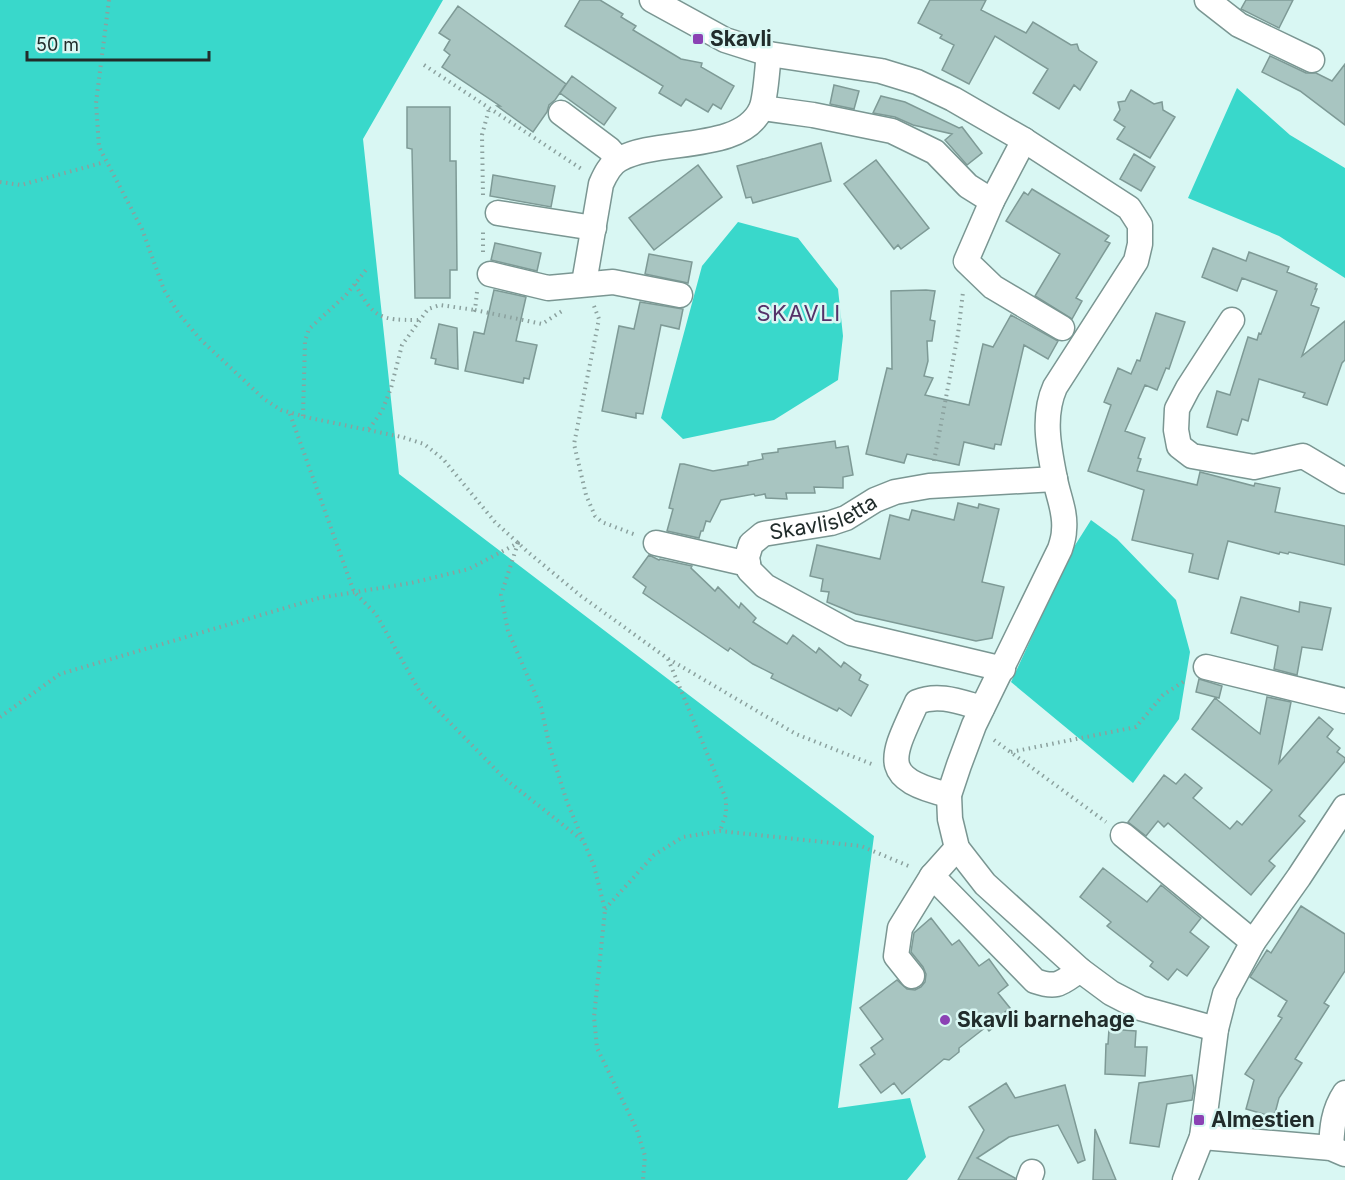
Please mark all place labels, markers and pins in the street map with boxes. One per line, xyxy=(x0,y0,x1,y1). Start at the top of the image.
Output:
place label: Skavli xyxy=(710,26,772,51)
marker: Skavli xyxy=(691,32,705,46)
place label: Skavli barnehage xyxy=(957,1007,1135,1032)
marker: Skavli barnehage xyxy=(938,1013,952,1027)
place label: Almestien xyxy=(1211,1107,1315,1132)
marker: Almestien xyxy=(1192,1113,1206,1127)

